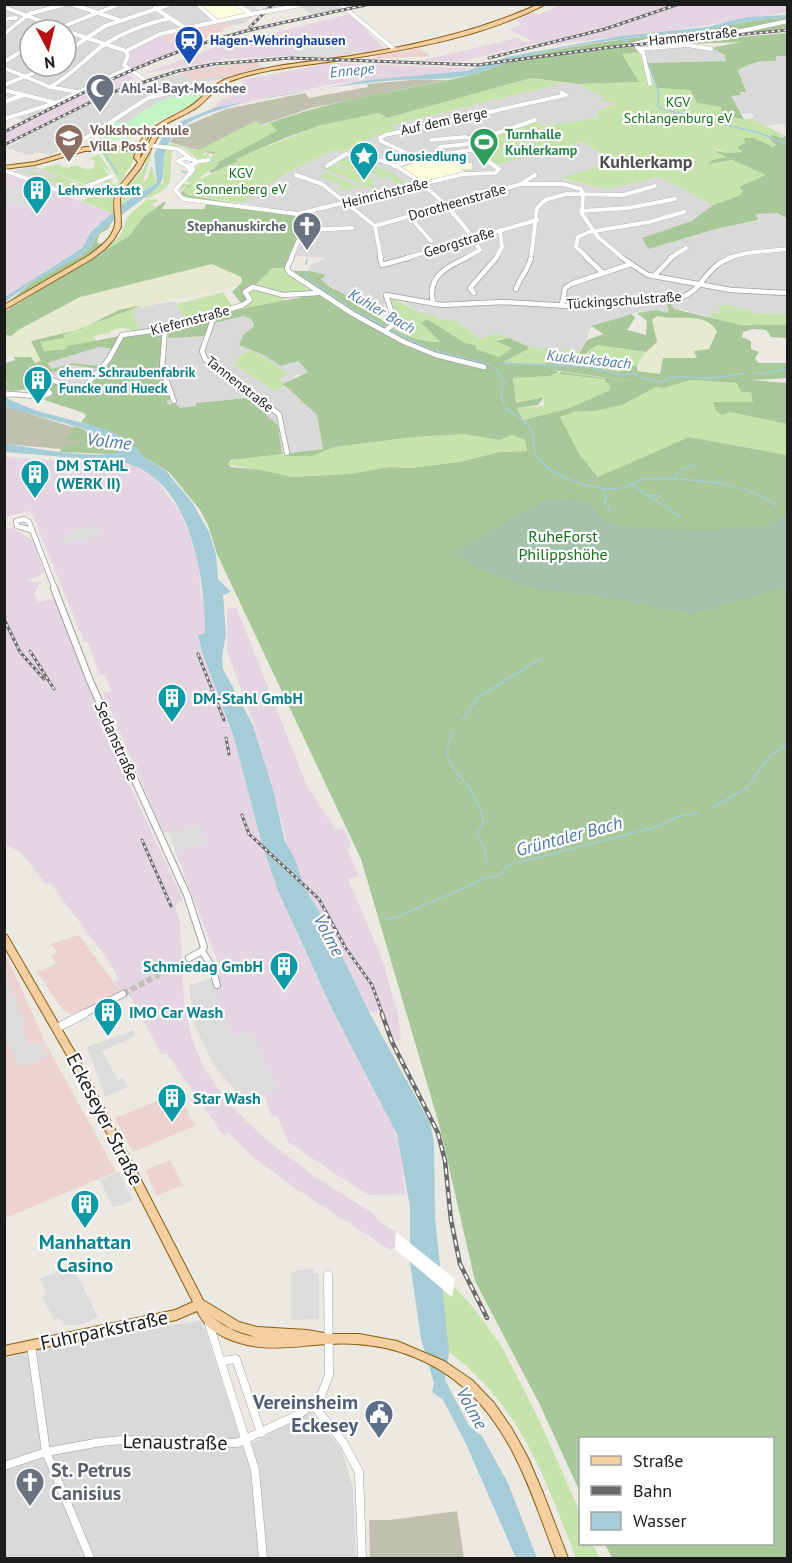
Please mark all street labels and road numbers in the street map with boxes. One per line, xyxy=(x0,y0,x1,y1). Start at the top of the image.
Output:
street label: Hammerstraße xyxy=(648,22,738,50)
street label: Auf dem Berge xyxy=(399,103,489,139)
street label: Heinrichstraße xyxy=(340,174,430,212)
street label: Dorotheenstraße xyxy=(406,179,508,225)
street label: Georgstraße xyxy=(421,223,497,261)
street label: Tückingschulstraße xyxy=(566,287,682,313)
street label: Kiefernstraße xyxy=(149,301,231,339)
street label: Tannenstraße xyxy=(203,352,277,416)
street label: Sedanstraße xyxy=(91,698,143,784)
street label: Eckeseyer Straße xyxy=(61,1049,149,1189)
street label: Fuhrparkstraße xyxy=(38,1304,170,1356)
street label: Lenaustraße xyxy=(122,1428,228,1456)

